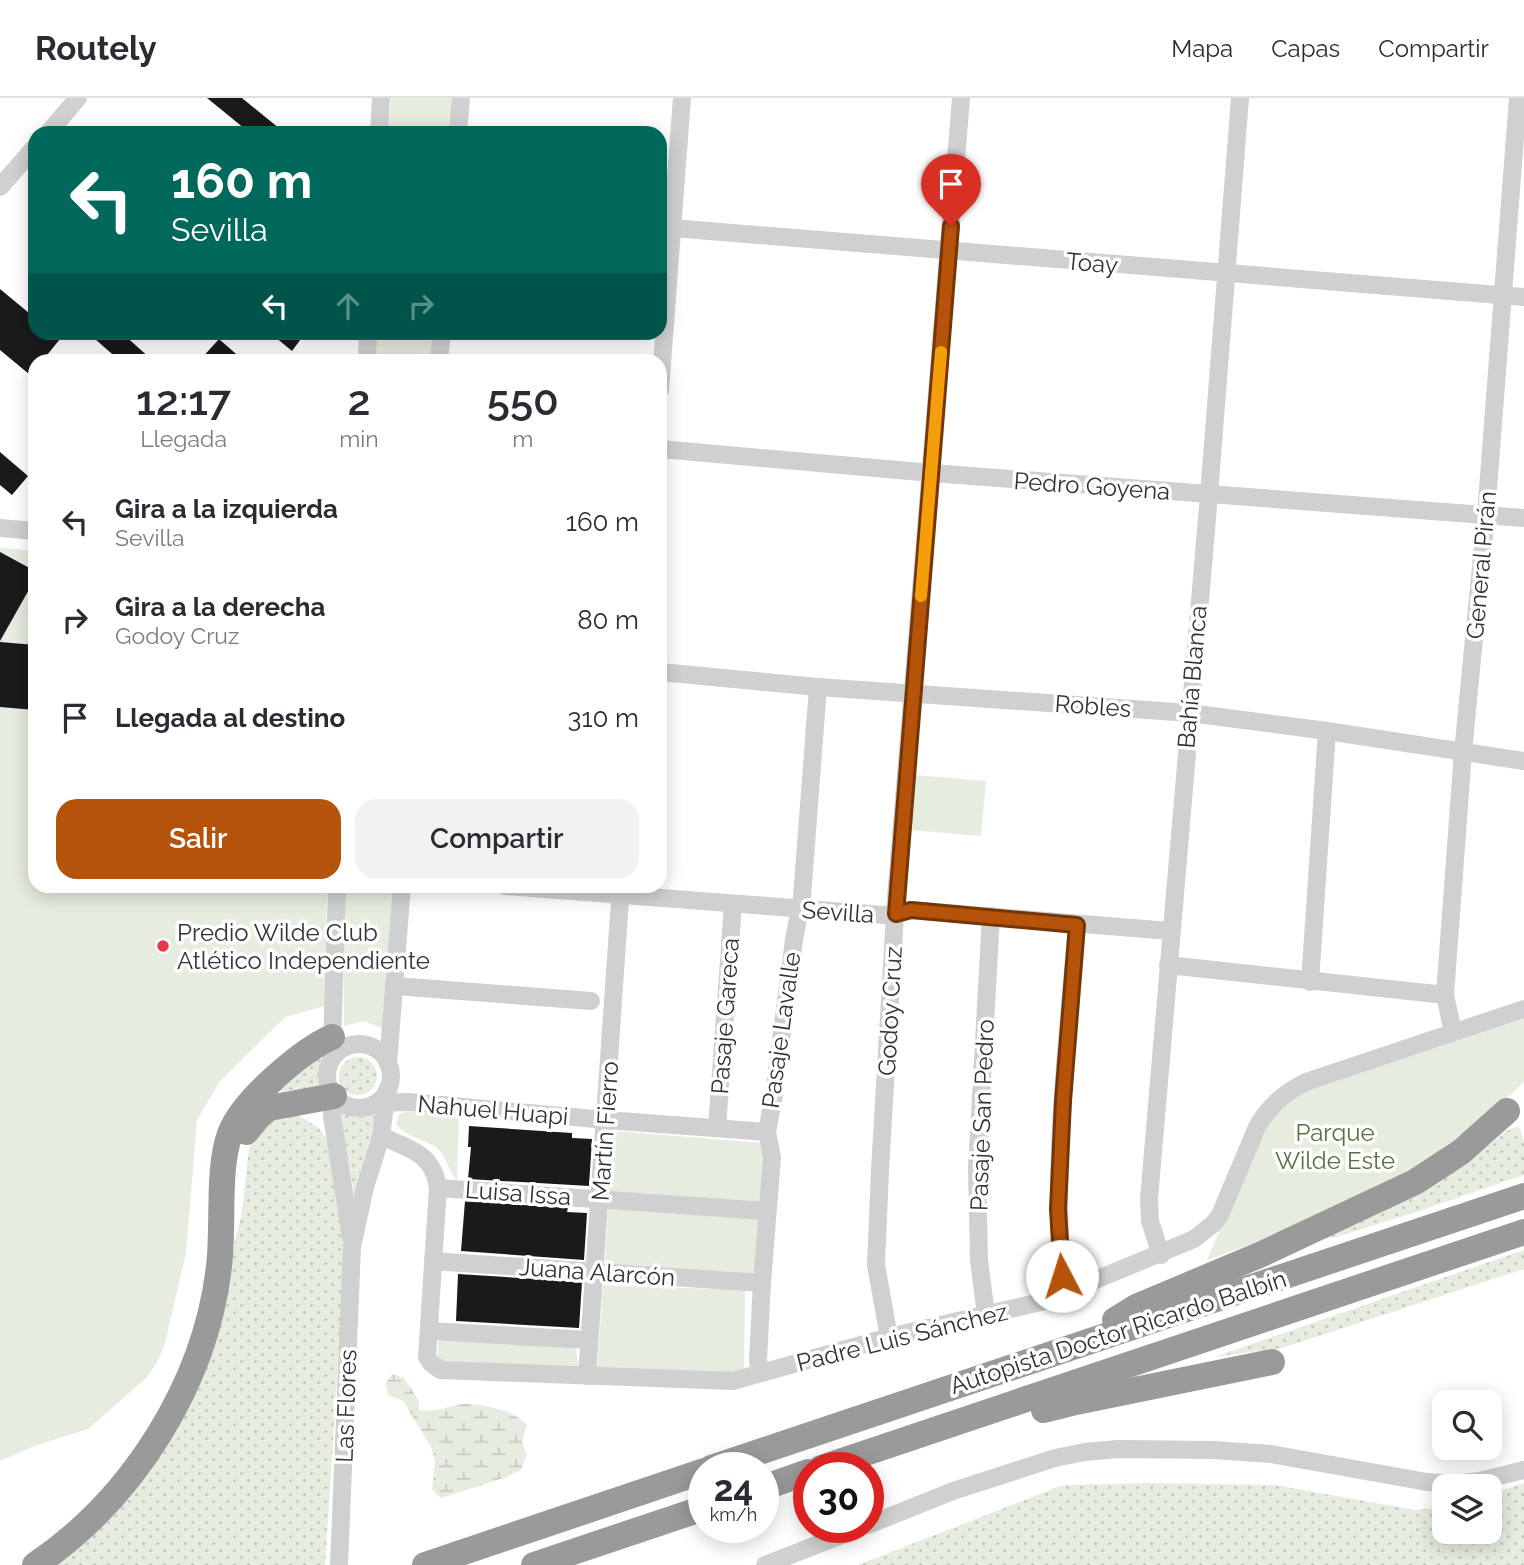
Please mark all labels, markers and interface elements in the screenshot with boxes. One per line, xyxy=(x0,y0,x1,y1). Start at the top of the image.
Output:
text: Routely xyxy=(35,29,157,68)
text: Mapa xyxy=(1171,34,1233,63)
text: Capas xyxy=(1271,34,1340,63)
text: Compartir xyxy=(1378,34,1489,63)
text: 160 m xyxy=(171,152,312,209)
icon: left xyxy=(56,154,147,245)
pin xyxy=(921,154,981,226)
icon: arrive xyxy=(932,165,970,203)
text: Sevilla xyxy=(171,211,268,248)
street label: Toay xyxy=(1065,246,1119,280)
icon: left xyxy=(256,287,294,325)
icon: ahead xyxy=(329,287,367,325)
icon: right xyxy=(402,287,440,325)
text: 12:17 xyxy=(136,376,231,425)
text: 2 xyxy=(347,376,370,425)
text: 550 xyxy=(487,376,559,425)
text: Llegada xyxy=(140,425,227,452)
text: min xyxy=(339,425,379,452)
text: m xyxy=(512,425,533,452)
street label: Pedro Goyena xyxy=(1013,466,1171,506)
street label: General Pirán xyxy=(1460,490,1502,640)
text: Gira a la izquierda xyxy=(115,494,338,524)
icon: left xyxy=(56,503,94,541)
text: 160 m xyxy=(566,507,639,537)
text: Sevilla xyxy=(115,524,184,551)
text: Gira a la derecha xyxy=(115,592,325,622)
icon: right xyxy=(56,601,94,639)
street label: Bahía Blanca xyxy=(1171,604,1213,750)
text: 80 m xyxy=(577,605,639,635)
text: Godoy Cruz xyxy=(115,622,239,649)
street label: Robles xyxy=(1054,689,1132,723)
icon: arrive xyxy=(56,699,94,737)
text: Llegada al destino xyxy=(115,703,345,733)
text: 310 m xyxy=(568,703,639,733)
button: Salir xyxy=(56,799,341,879)
button: Compartir xyxy=(355,799,639,879)
street label: Sevilla xyxy=(801,895,875,929)
place label: Predio Wilde Club Atlético Independiente xyxy=(177,918,430,975)
street label: Pasaje Gareca xyxy=(705,937,745,1095)
marker: Predio Wilde Club Atlético Independiente xyxy=(155,938,171,954)
street label: Godoy Cruz xyxy=(872,946,908,1076)
street label: Pasaje Lavalle xyxy=(756,950,806,1110)
street label: Pasaje San Pedro xyxy=(964,1019,1000,1211)
street label: Martín Fierro xyxy=(586,1060,624,1202)
street label: Nahuel Huapi xyxy=(417,1089,569,1131)
park label: Parque Wilde Este xyxy=(1275,1118,1395,1175)
street label: Luisa Issa xyxy=(464,1175,572,1211)
position arrow xyxy=(1025,1239,1099,1313)
street label: Juana Alarcón xyxy=(518,1252,676,1292)
street label: Autopista Doctor Ricardo Balbín xyxy=(946,1264,1290,1400)
street label: Padre Luis Sánchez xyxy=(793,1297,1011,1377)
street label: Las Flores xyxy=(330,1349,362,1463)
map controls xyxy=(1432,1390,1502,1544)
button: search xyxy=(1432,1390,1502,1460)
speed limit sign: 30 xyxy=(793,1452,884,1543)
text: 24 xyxy=(714,1468,753,1509)
button: layers xyxy=(1432,1474,1502,1544)
text: km/h xyxy=(710,1504,757,1525)

